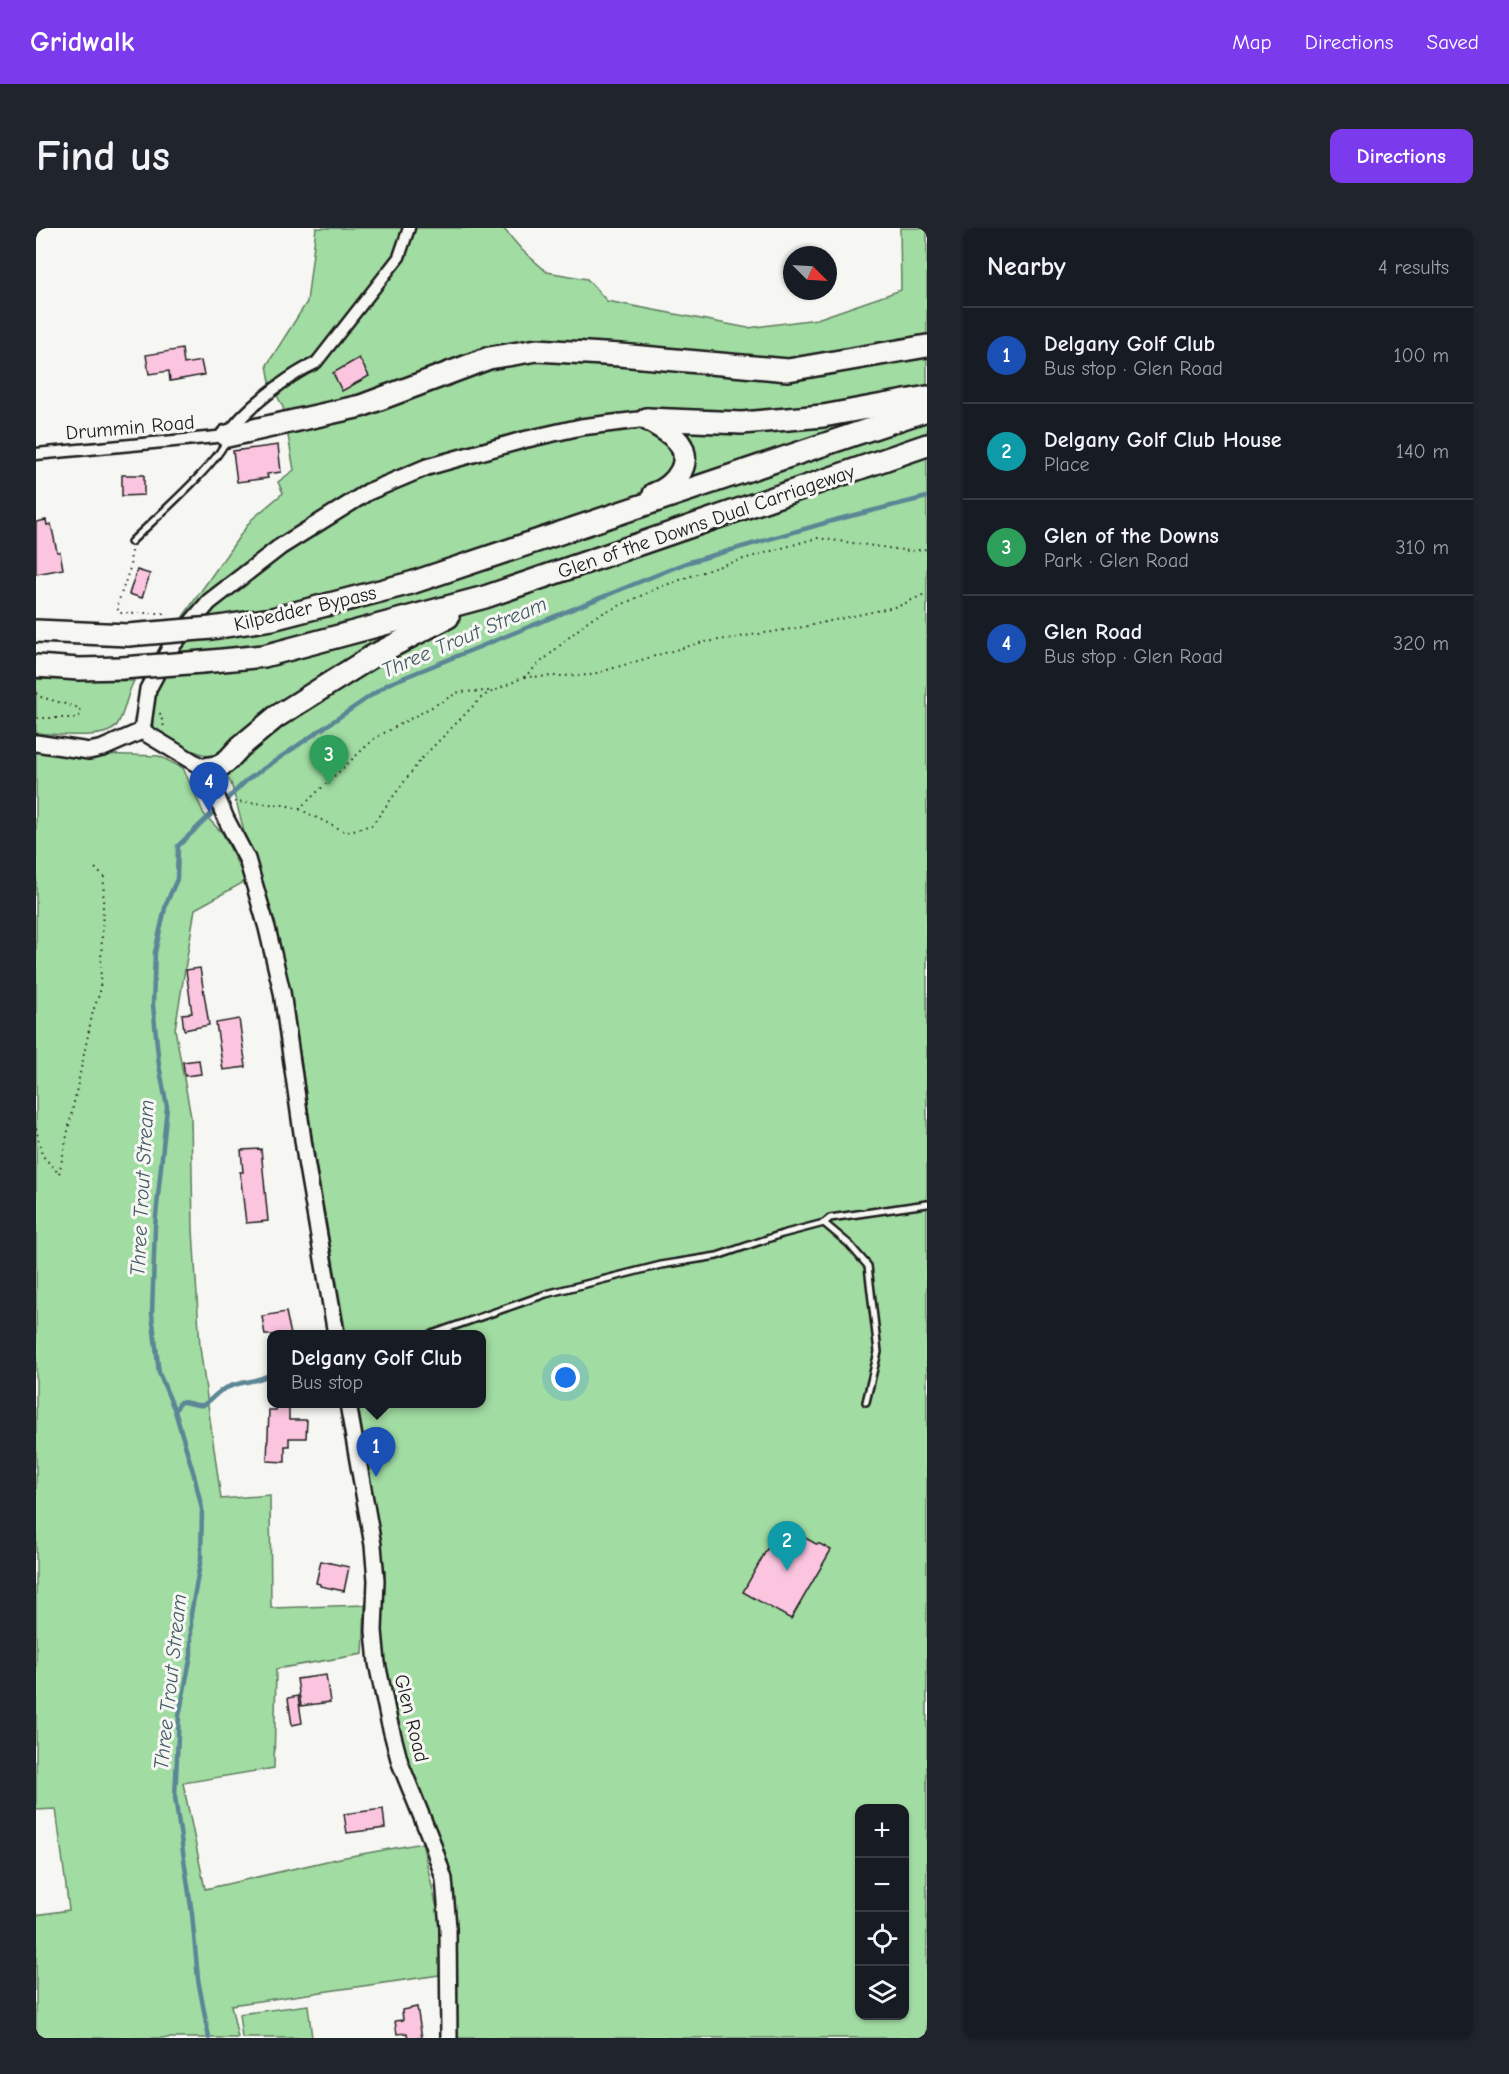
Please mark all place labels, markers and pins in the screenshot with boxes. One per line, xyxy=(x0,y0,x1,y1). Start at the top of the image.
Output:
pin: 3 xyxy=(310,736,348,785)
pin: 4 xyxy=(190,762,228,812)
pin: 1 xyxy=(356,1428,396,1477)
pin: 2 xyxy=(768,1522,807,1571)

